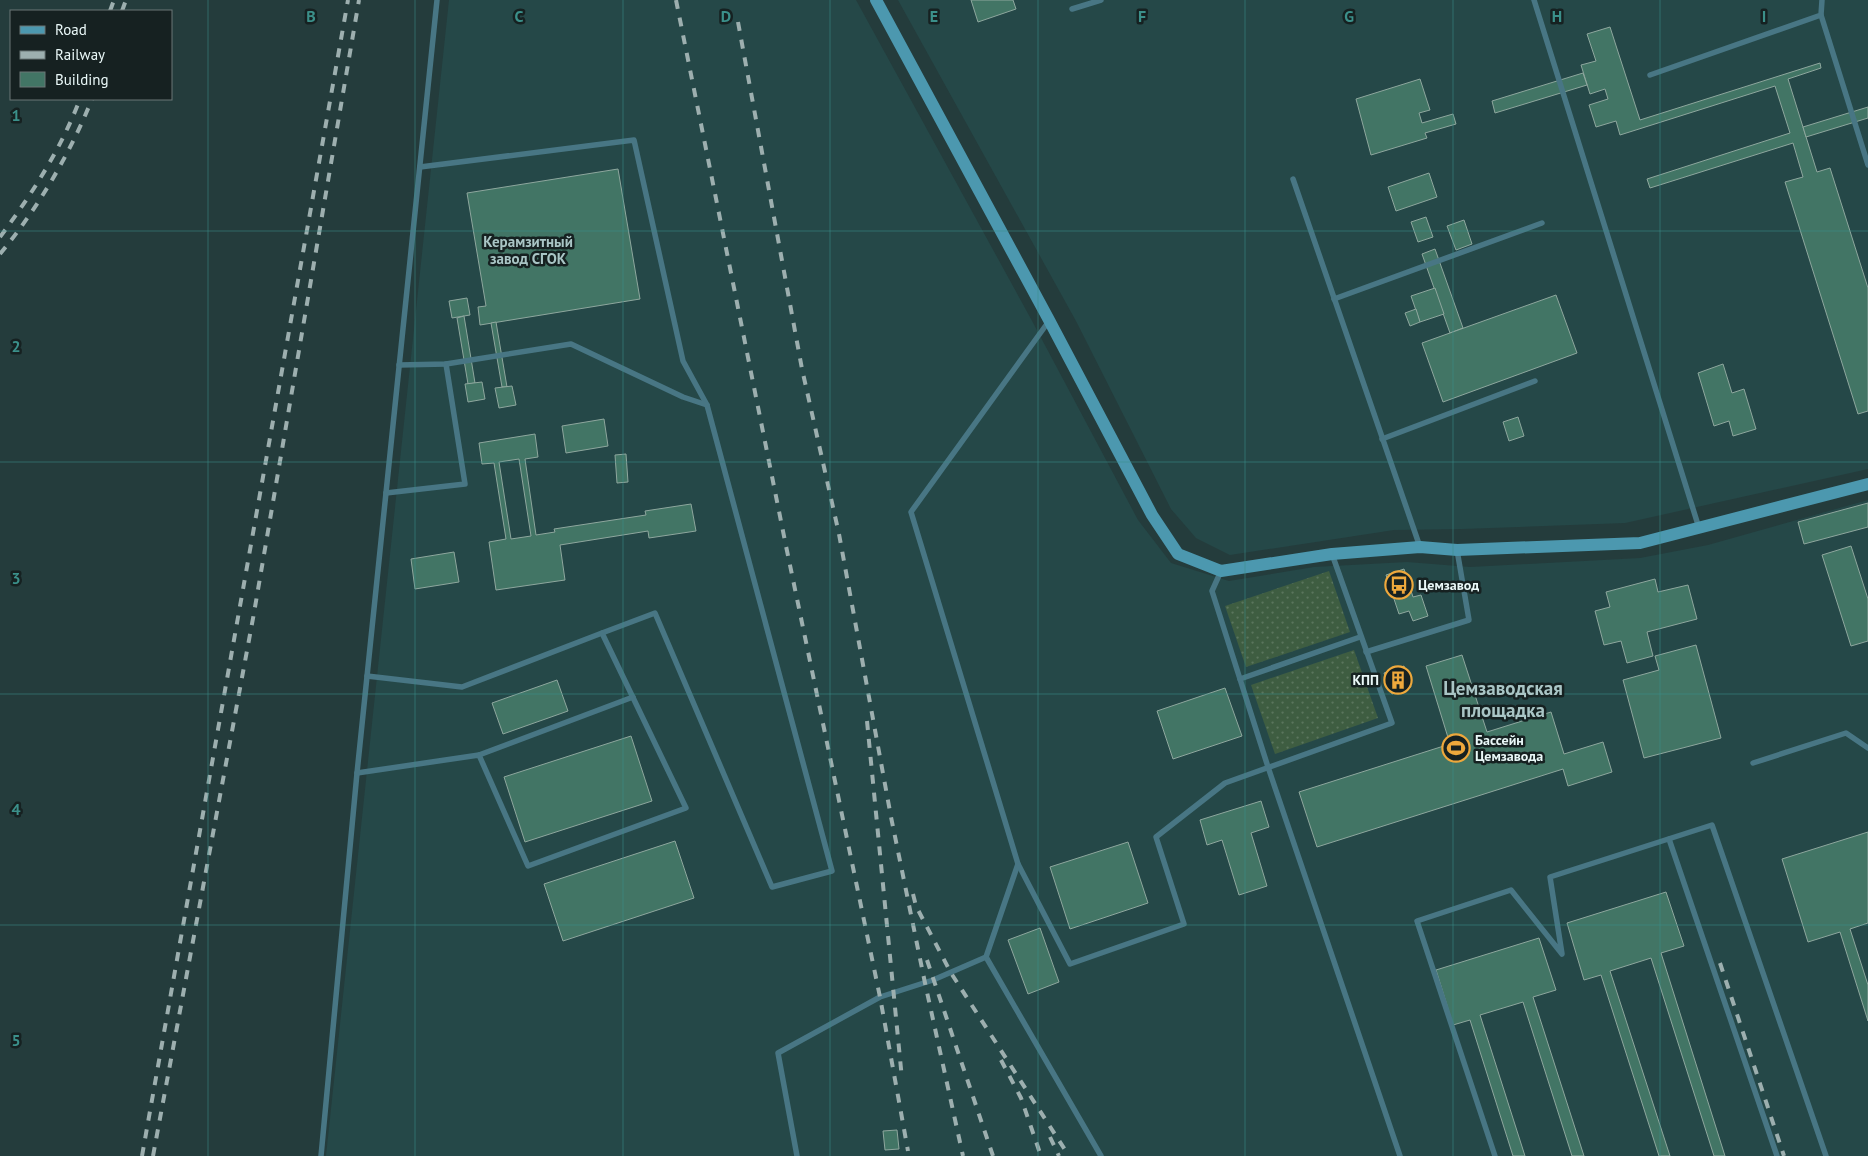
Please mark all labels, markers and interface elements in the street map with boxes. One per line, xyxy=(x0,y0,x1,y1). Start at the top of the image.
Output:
text: B xyxy=(306,6,316,26)
text: C xyxy=(515,6,524,26)
text: D xyxy=(721,6,731,26)
text: E xyxy=(930,6,938,26)
text: F xyxy=(1138,6,1146,26)
text: G xyxy=(1344,6,1354,26)
text: H xyxy=(1552,6,1562,26)
text: I xyxy=(1762,6,1766,26)
legend xyxy=(10,10,172,100)
text: Road xyxy=(55,20,87,39)
text: Railway xyxy=(55,45,105,64)
text: Building xyxy=(55,70,109,89)
text: 1 xyxy=(11,105,21,125)
district label: Керамзитный завод СГОК xyxy=(483,232,573,268)
text: 2 xyxy=(11,336,21,356)
text: 3 xyxy=(11,568,21,588)
bus stop icon: Цемзавод xyxy=(1384,570,1414,600)
place label: Цемзавод xyxy=(1418,576,1479,594)
building icon: КПП xyxy=(1383,665,1413,695)
place label: КПП xyxy=(1352,671,1379,689)
district label: Цемзаводская площадка xyxy=(1443,676,1563,722)
place label: Бассейн Цемзавода xyxy=(1475,731,1543,765)
sports icon: Бассейн Цемзавода xyxy=(1441,733,1471,763)
text: 4 xyxy=(11,799,21,819)
text: 5 xyxy=(11,1030,21,1050)

